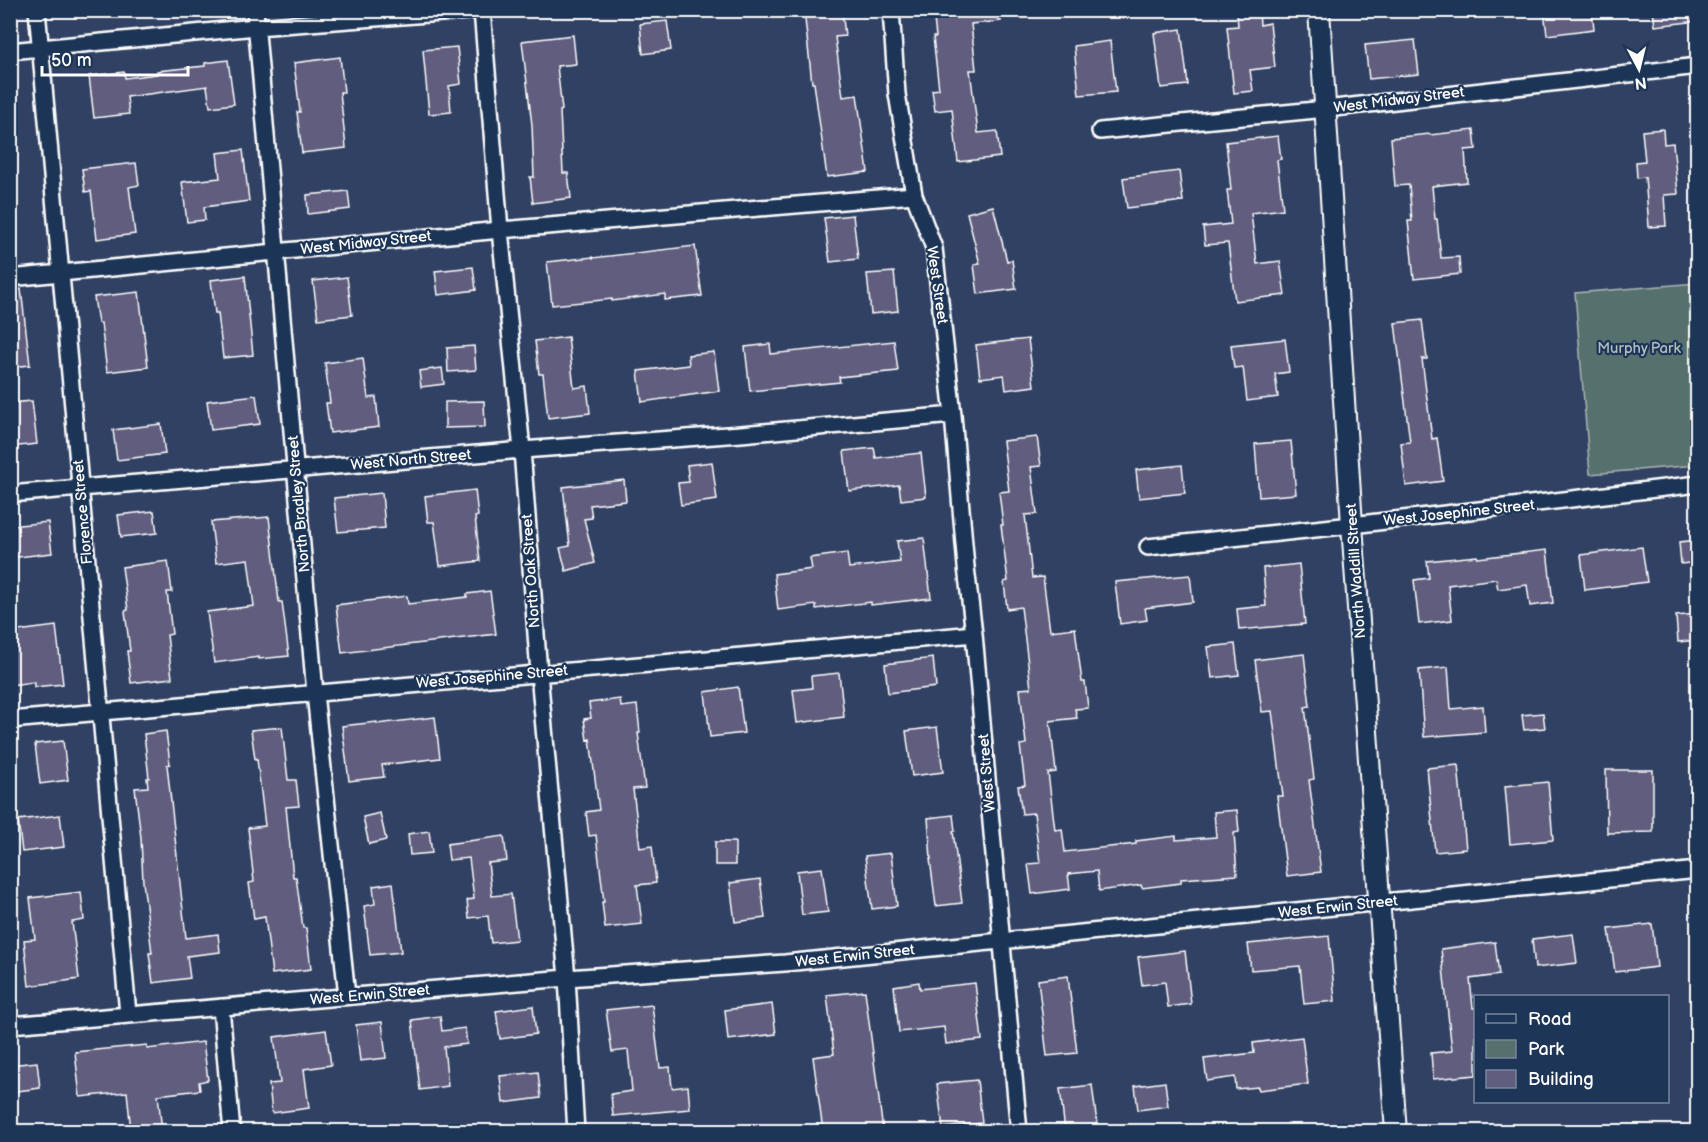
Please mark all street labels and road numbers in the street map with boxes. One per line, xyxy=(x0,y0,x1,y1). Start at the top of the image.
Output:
street label: West Midway Street xyxy=(1333,83,1466,117)
street label: West Midway Street xyxy=(300,227,433,259)
street label: West Street xyxy=(922,245,952,326)
street label: North Bradley Street xyxy=(284,434,314,573)
street label: West North Street xyxy=(350,445,472,475)
street label: Florence Street xyxy=(69,458,97,565)
street label: West Josephine Street xyxy=(1382,496,1536,530)
street label: North Waddill Street xyxy=(1342,502,1370,639)
street label: North Oak Street xyxy=(518,513,544,629)
street label: West Josephine Street xyxy=(415,661,569,693)
street label: West Street xyxy=(974,733,1000,813)
street label: West Erwin Street xyxy=(1277,891,1399,923)
street label: West Erwin Street xyxy=(794,940,916,972)
street label: West Erwin Street xyxy=(309,980,431,1010)

